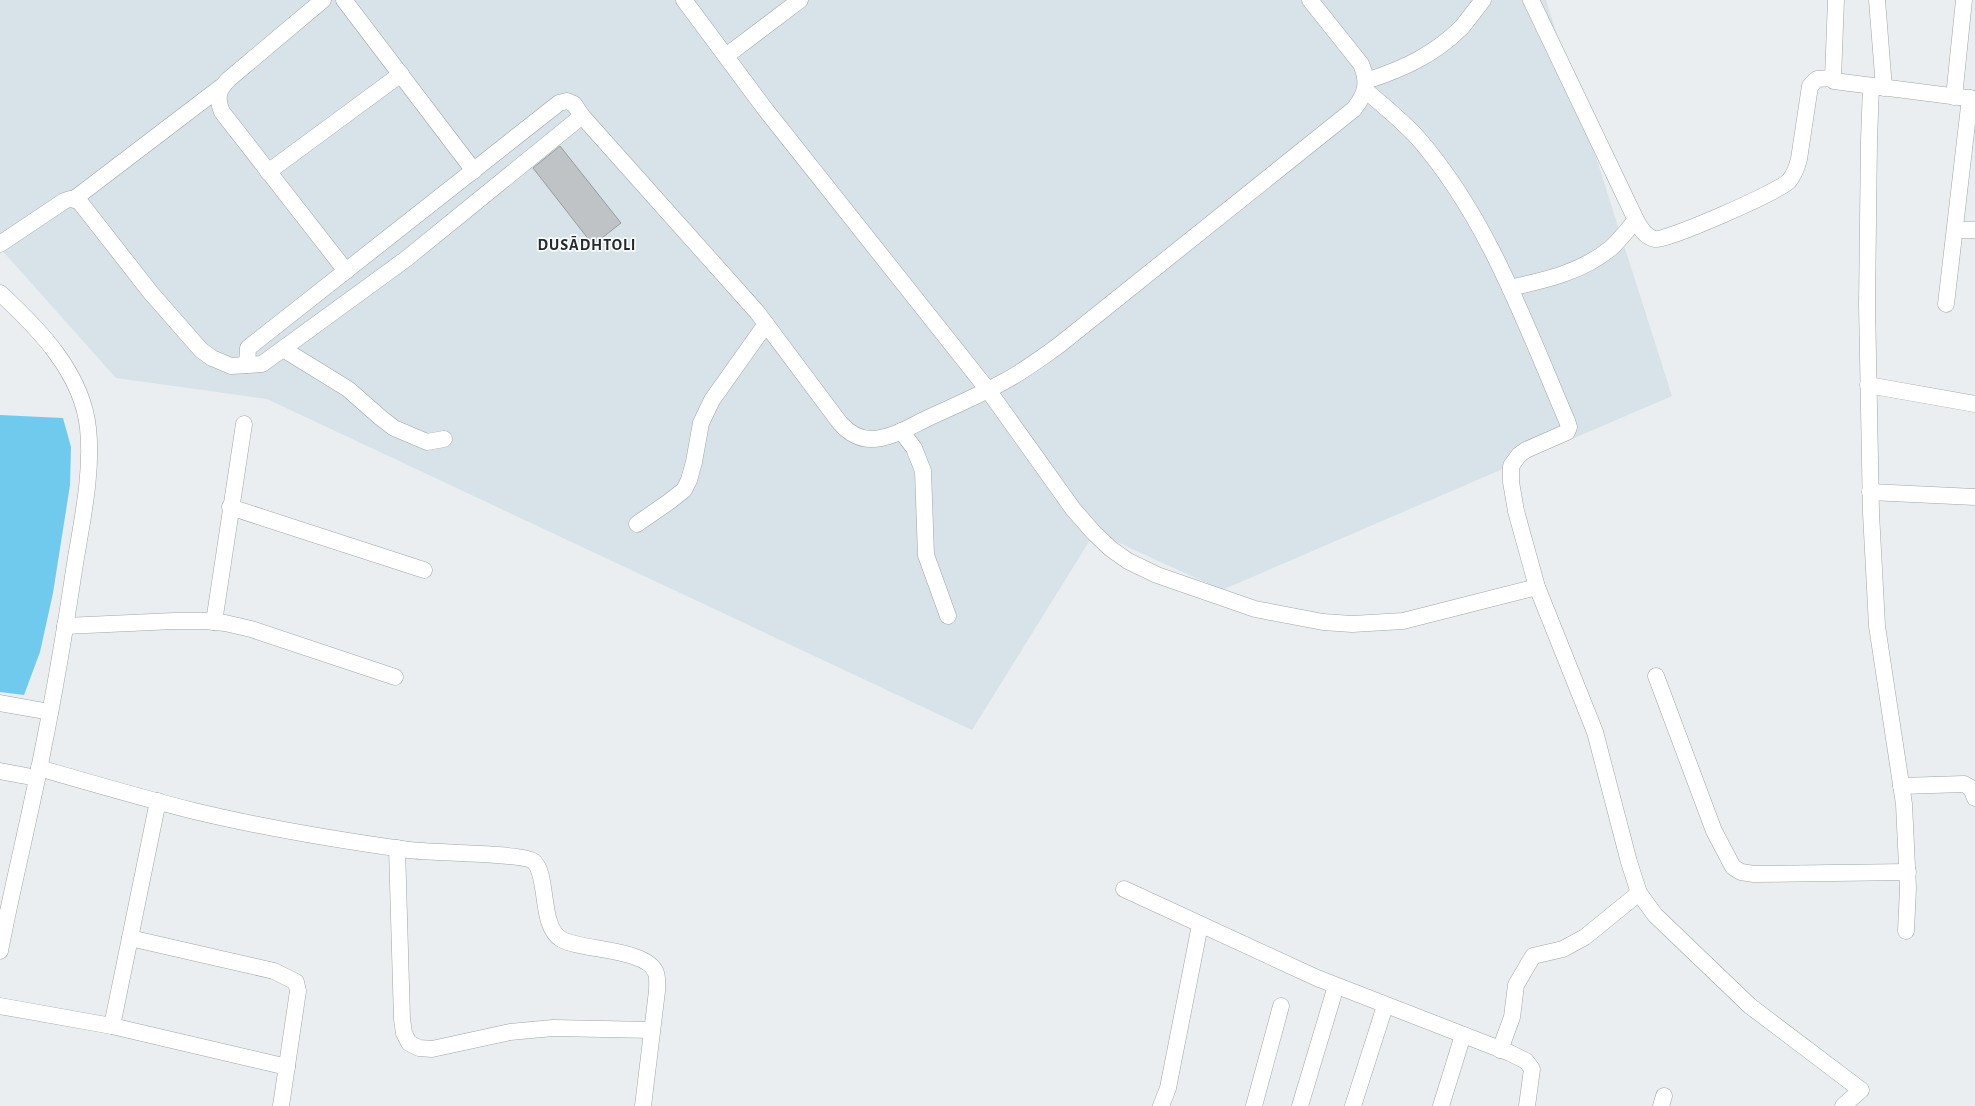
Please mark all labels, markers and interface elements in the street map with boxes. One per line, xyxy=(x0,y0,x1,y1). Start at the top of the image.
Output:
district label: DUSĀDHTOLI xyxy=(537,235,637,253)

